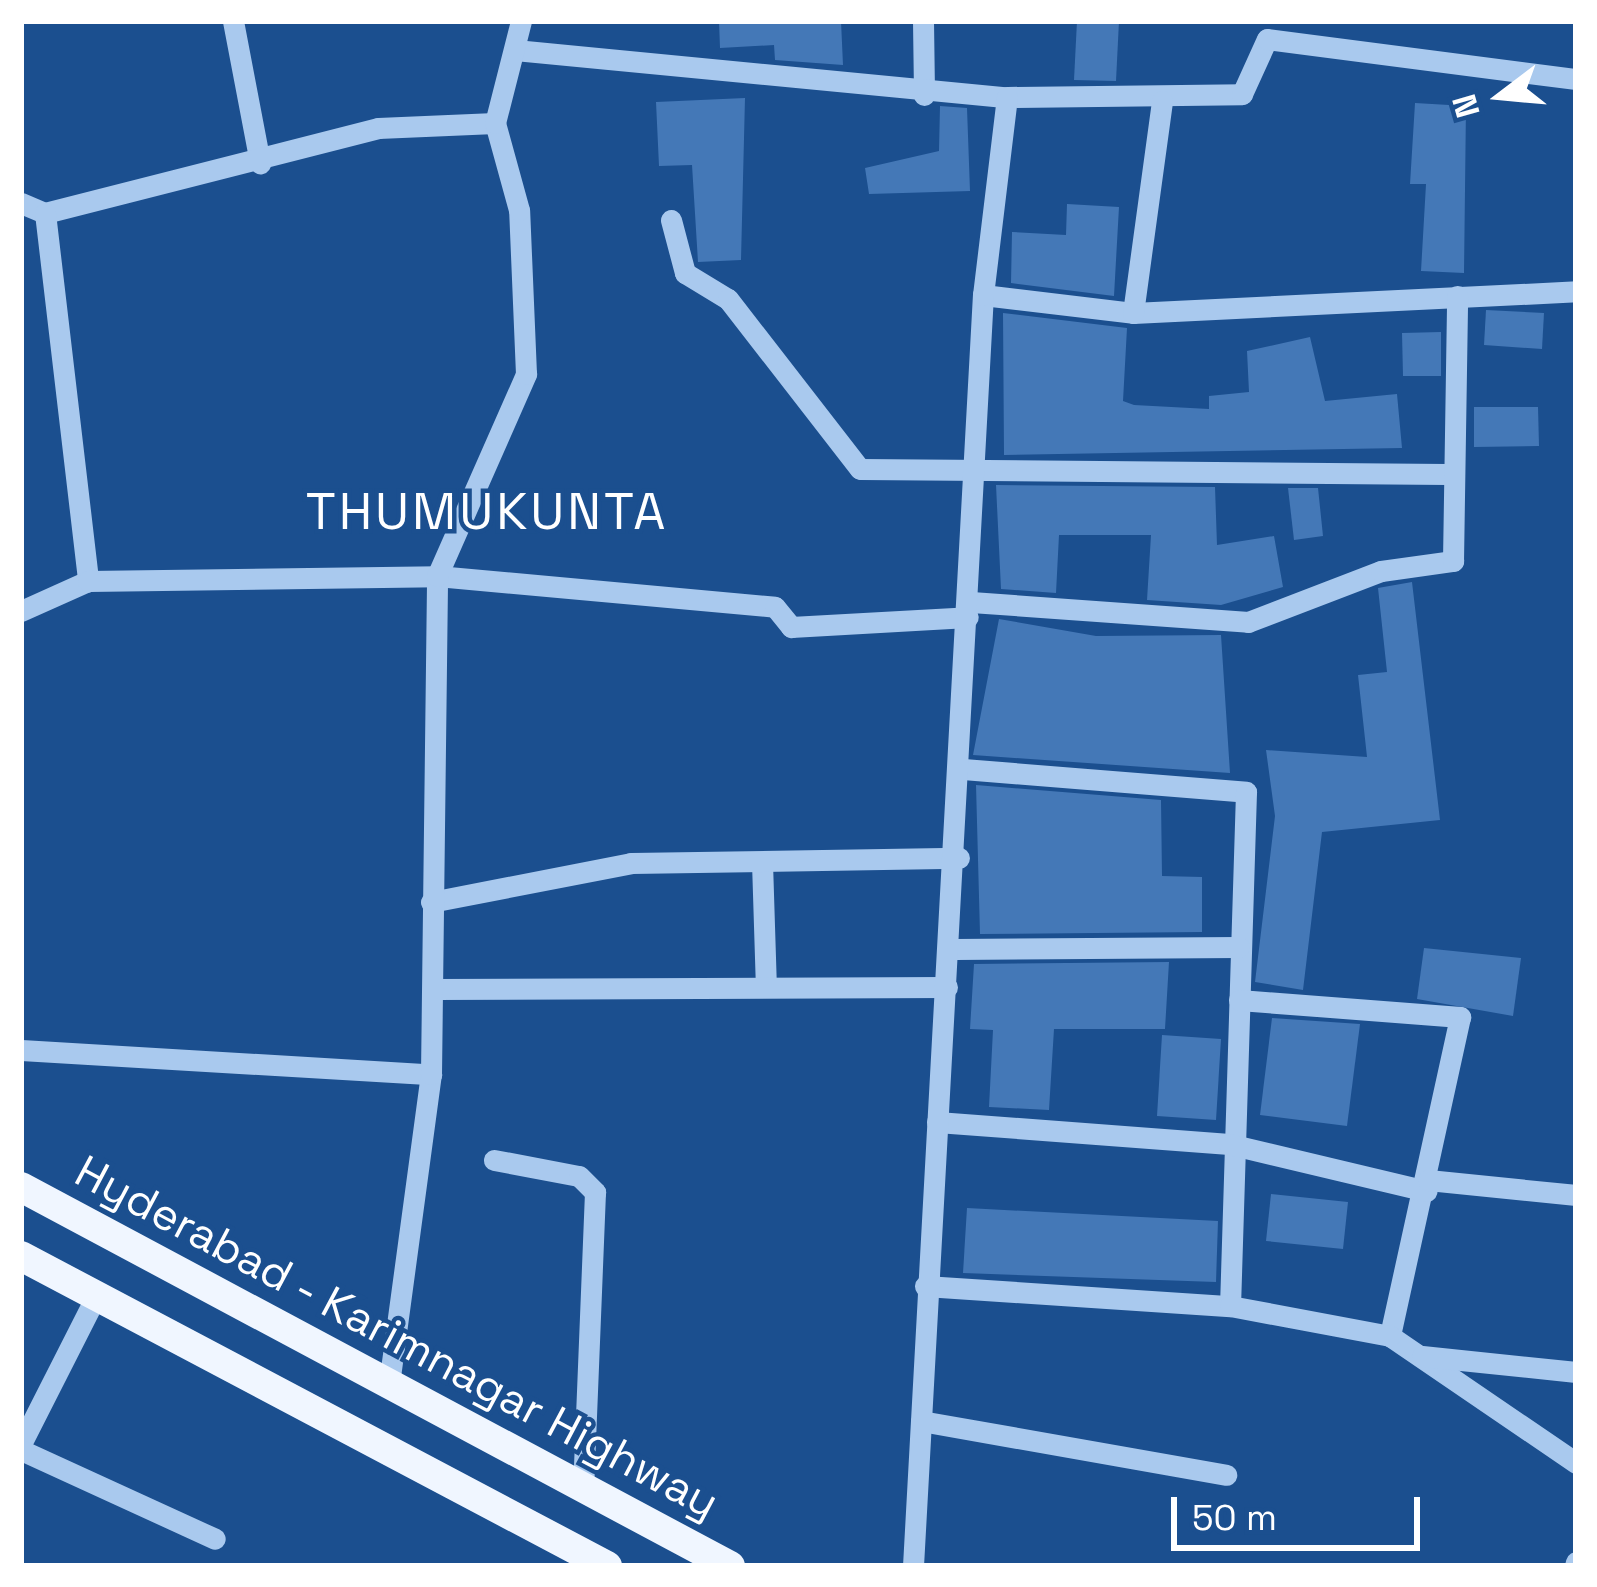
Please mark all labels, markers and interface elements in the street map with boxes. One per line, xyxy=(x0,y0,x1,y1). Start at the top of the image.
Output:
north arrow xyxy=(1441,36,1561,156)
text: N xyxy=(1443,90,1490,122)
district label: THUMUKUNTA xyxy=(306,481,668,543)
street label: Hyderabad - Karimnagar Highway xyxy=(65,1143,729,1531)
scale bar xyxy=(1177,1473,1426,1547)
text: 50 m xyxy=(1192,1495,1277,1541)

